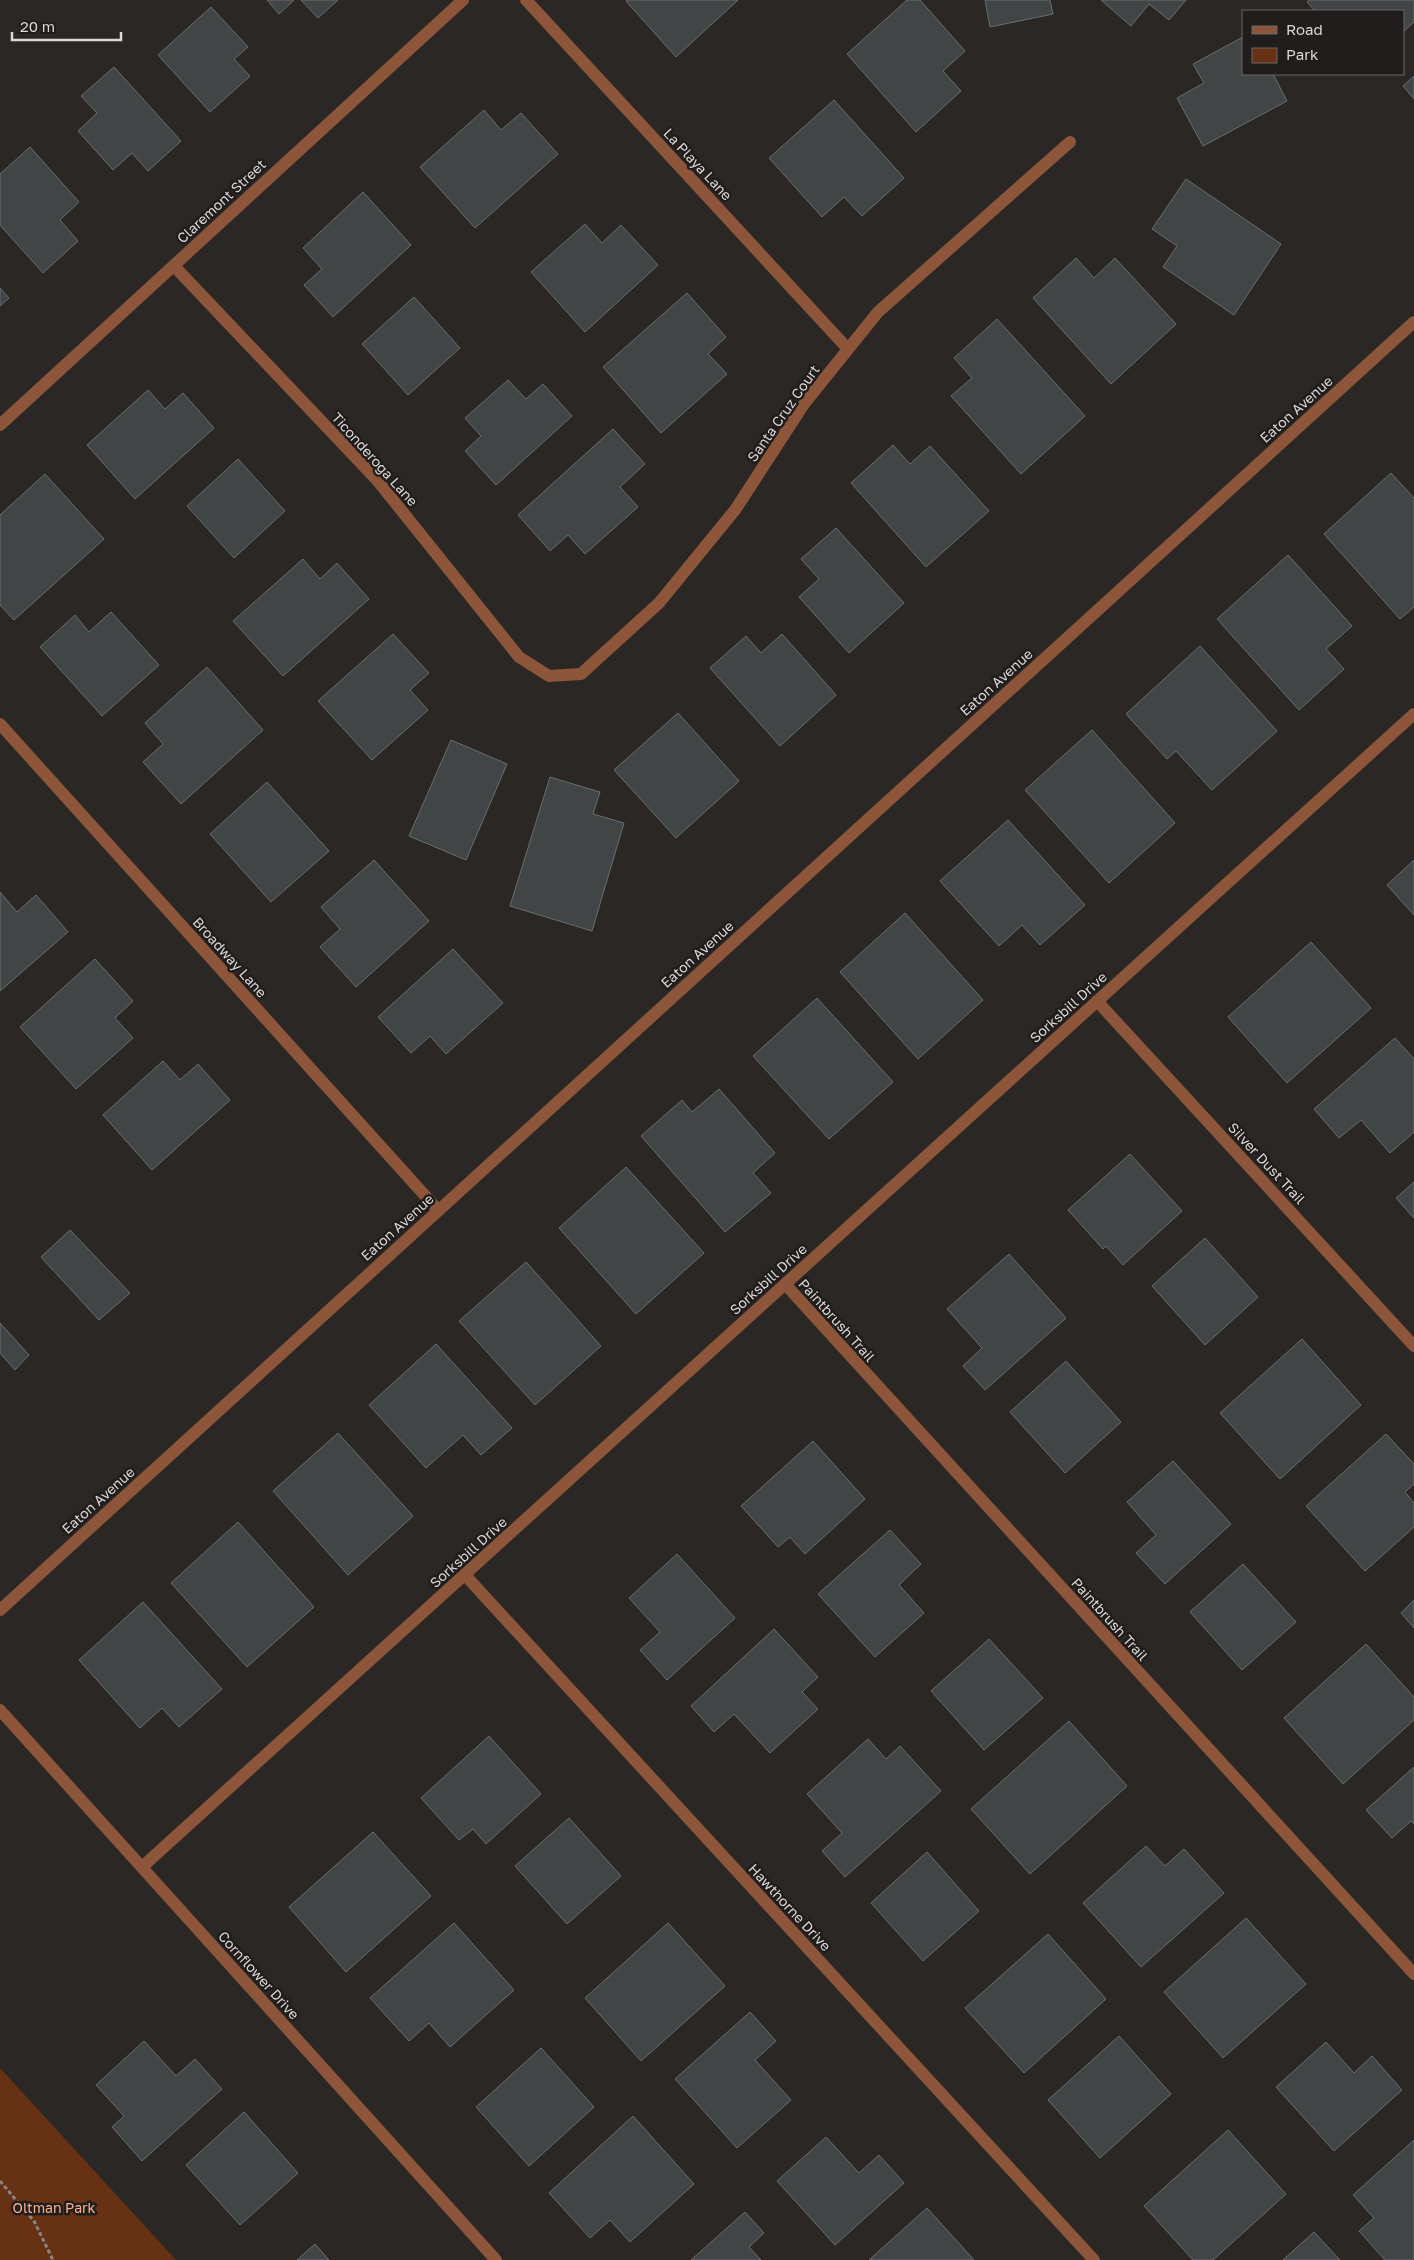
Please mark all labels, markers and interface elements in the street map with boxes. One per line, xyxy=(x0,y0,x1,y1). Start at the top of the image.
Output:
scale bar xyxy=(12,10,121,42)
legend xyxy=(1242,10,1404,75)
text: 20 m xyxy=(20,17,55,35)
text: Road xyxy=(1286,20,1323,38)
text: Park xyxy=(1286,45,1319,63)
street label: La Playa Lane xyxy=(660,124,736,204)
street label: Claremont Street xyxy=(173,156,269,246)
street label: Santa Cruz Court xyxy=(743,361,823,465)
street label: Eaton Avenue xyxy=(1256,372,1336,446)
street label: Ticonderoga Lane xyxy=(328,409,422,509)
street label: Eaton Avenue xyxy=(956,645,1036,719)
street label: Broadway Lane xyxy=(189,913,271,1001)
street label: Eaton Avenue xyxy=(657,917,737,991)
street label: Sorksbill Drive xyxy=(1026,968,1110,1046)
street label: Silver Dust Trail xyxy=(1225,1119,1309,1207)
street label: Eaton Avenue xyxy=(357,1190,437,1264)
street label: Sorksbill Drive xyxy=(726,1240,810,1318)
street label: Paintbrush Trail xyxy=(795,1275,879,1365)
street label: Eaton Avenue xyxy=(58,1463,138,1537)
street label: Sorksbill Drive xyxy=(426,1513,510,1591)
street label: Paintbrush Trail xyxy=(1068,1574,1152,1664)
street label: Hawthorne Drive xyxy=(745,1860,835,1954)
street label: Cornflower Drive xyxy=(215,1927,303,2023)
park label: Oltman Park xyxy=(13,2199,96,2216)

